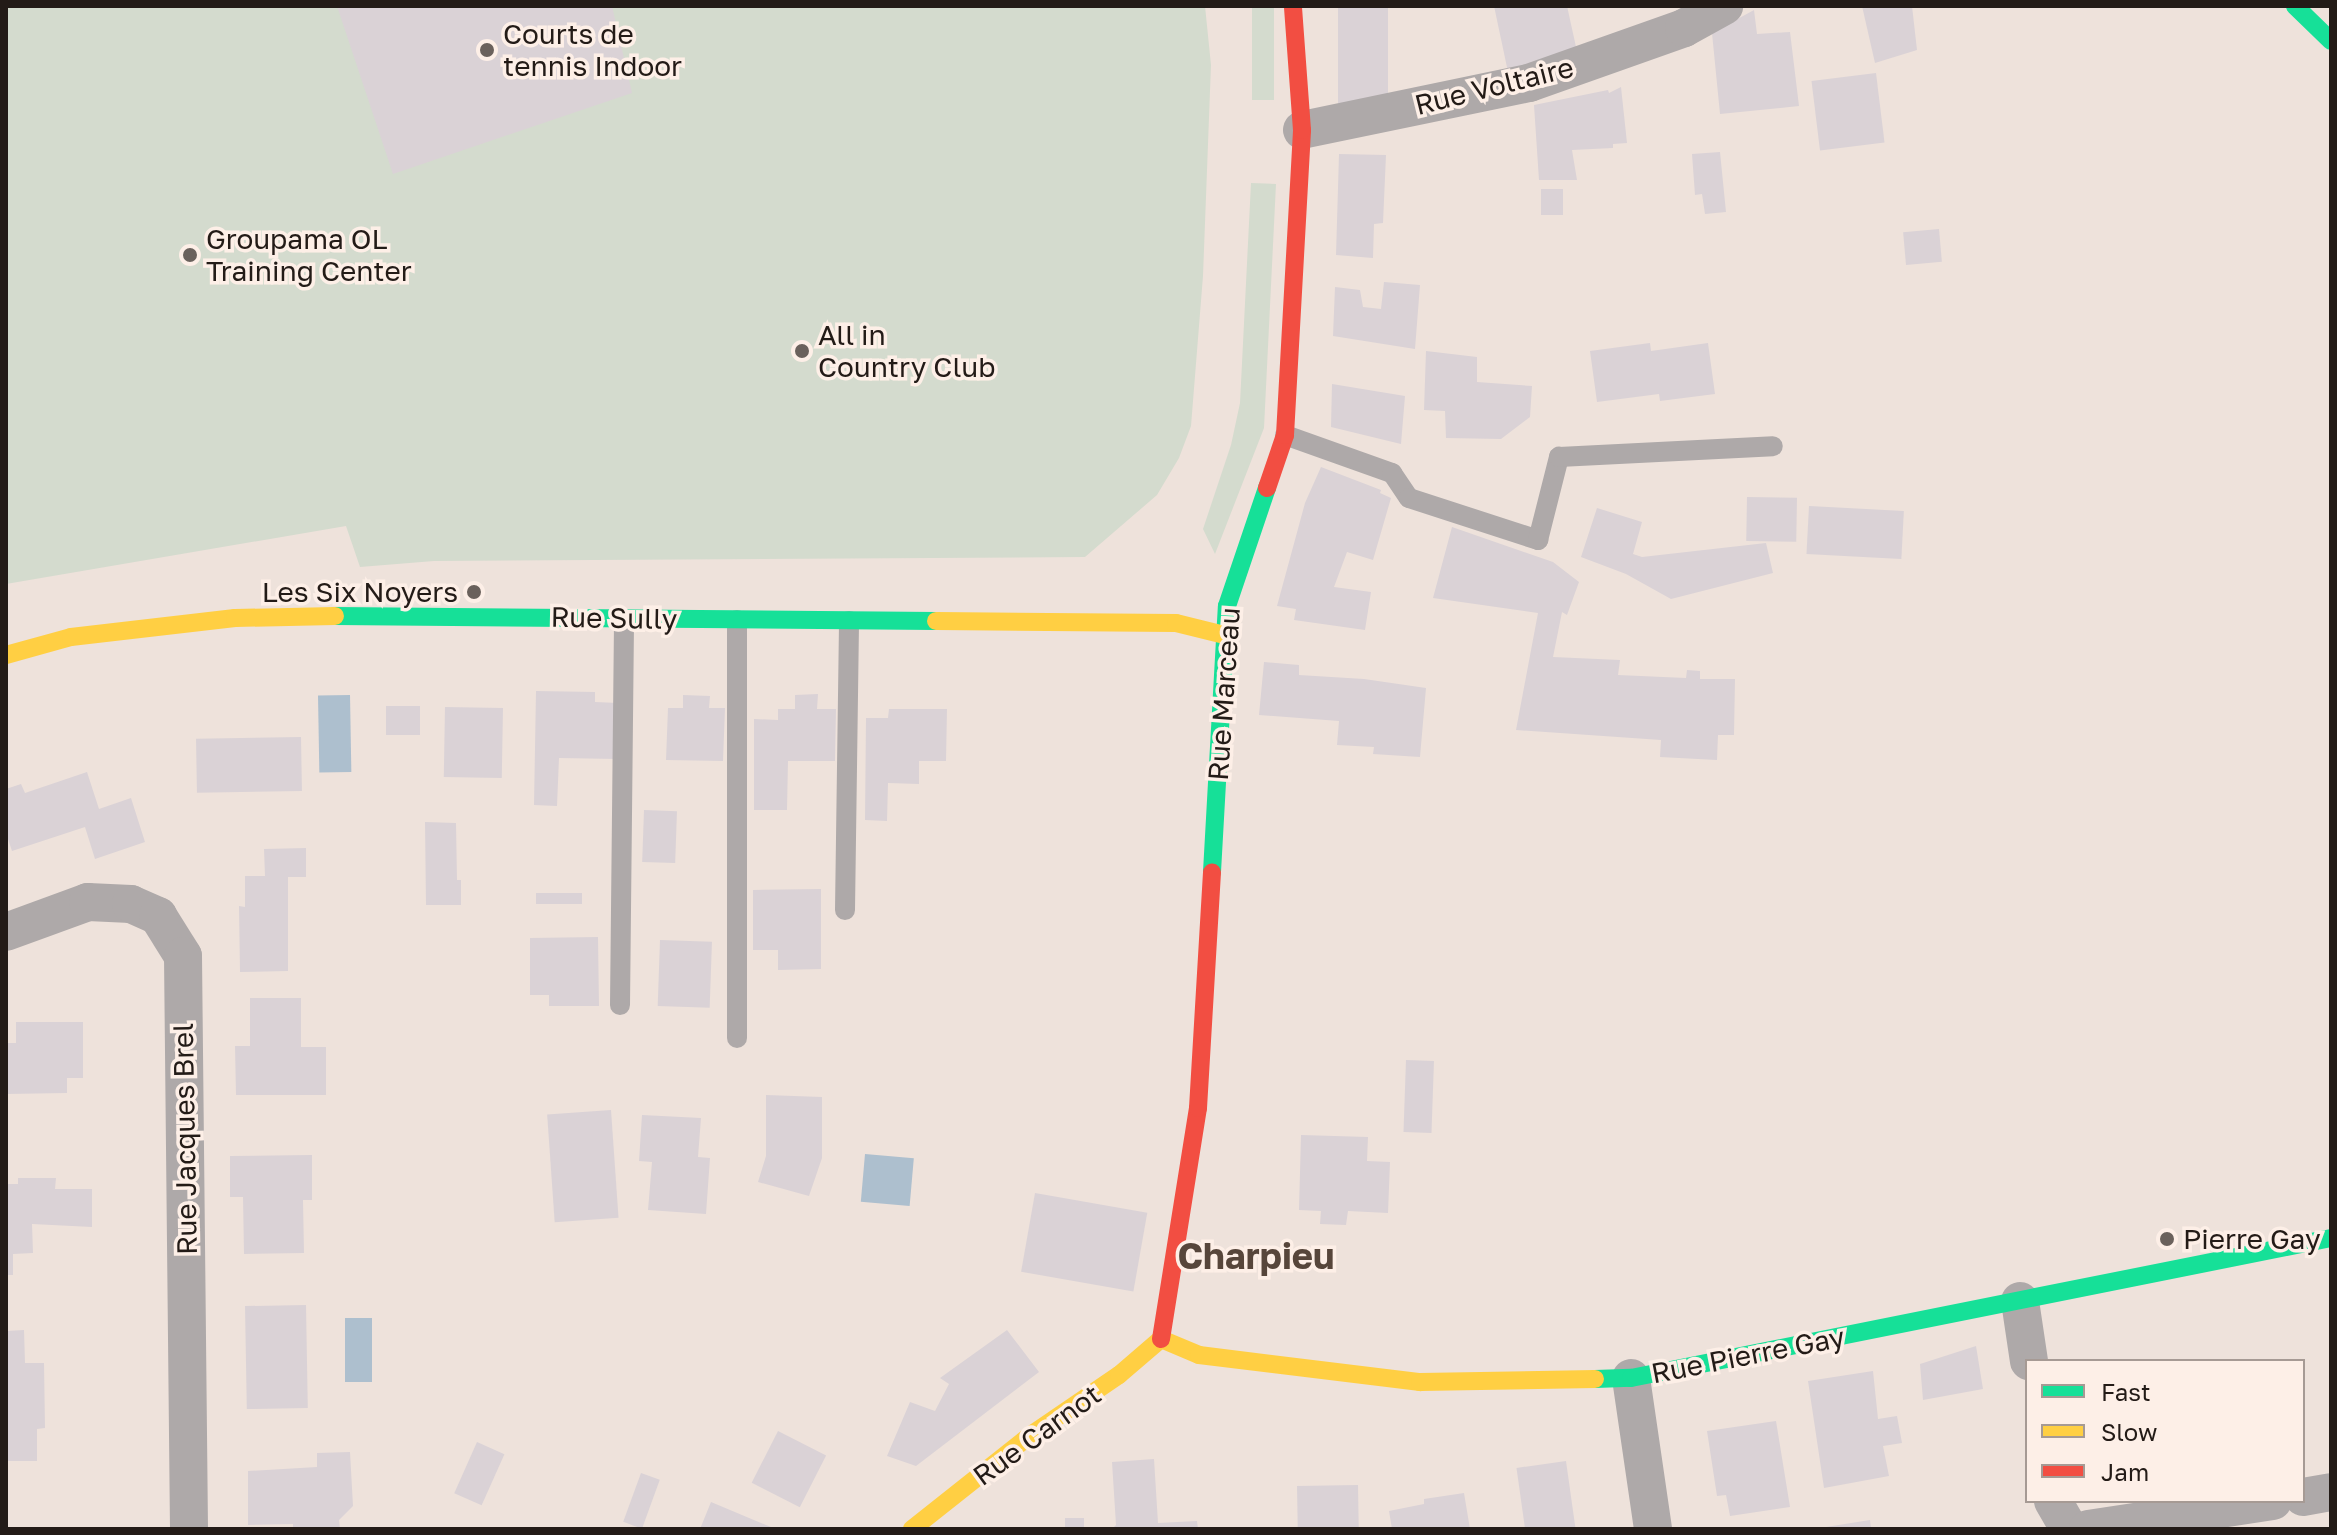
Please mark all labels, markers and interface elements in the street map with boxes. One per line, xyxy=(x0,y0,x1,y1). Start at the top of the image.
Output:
place label: Courts de tennis Indoor xyxy=(503,17,682,83)
marker: Courts de tennis Indoor xyxy=(478,41,496,59)
street label: Rue Voltaire xyxy=(1411,50,1577,122)
place label: Groupama OL Training Center xyxy=(206,222,412,288)
marker: Groupama OL Training Center xyxy=(181,246,199,264)
place label: All in Country Club xyxy=(818,318,996,384)
marker: All in Country Club xyxy=(793,342,811,360)
place label: Les Six Noyers xyxy=(262,575,458,609)
marker: Les Six Noyers xyxy=(465,583,483,601)
street label: Rue Sully xyxy=(550,600,678,636)
street label: Rue Marceau xyxy=(1201,606,1247,782)
street label: Rue Jacques Brel xyxy=(166,1023,204,1255)
place label: Pierre Gay xyxy=(2183,1222,2321,1256)
marker: Pierre Gay xyxy=(2158,1230,2176,1248)
district label: Charpieu xyxy=(1178,1234,1334,1278)
street label: Rue Pierre Gay xyxy=(1648,1320,1848,1390)
legend xyxy=(2025,1359,2305,1503)
street label: Rue Carnot xyxy=(967,1377,1107,1493)
text: Fast xyxy=(2101,1377,2151,1406)
text: Slow xyxy=(2101,1417,2157,1446)
text: Jam xyxy=(2101,1457,2149,1486)

